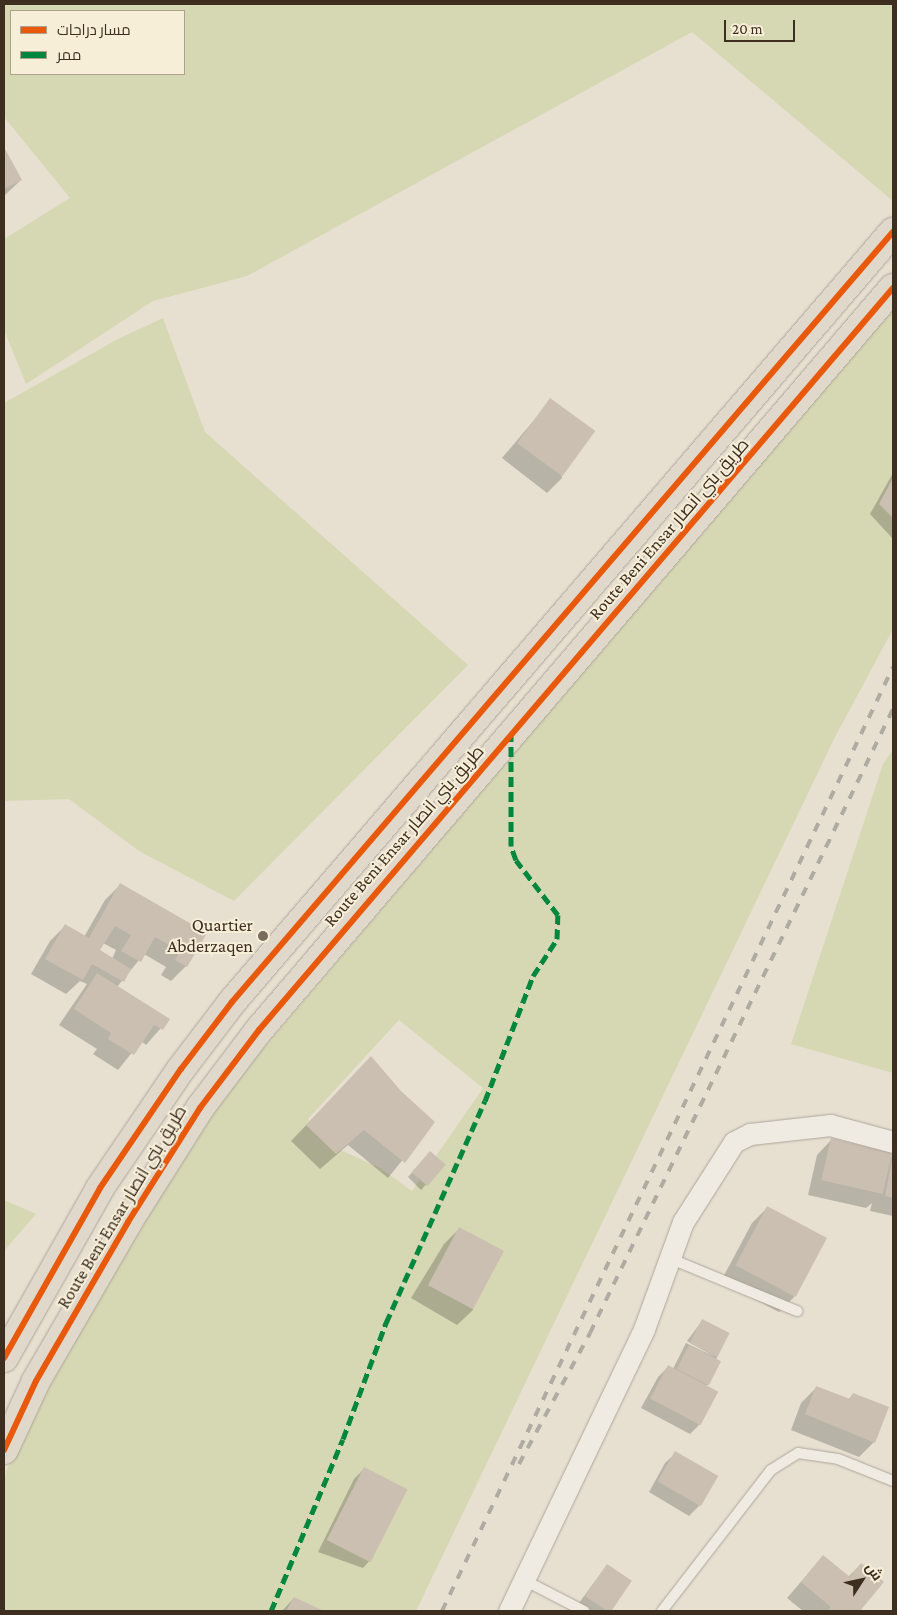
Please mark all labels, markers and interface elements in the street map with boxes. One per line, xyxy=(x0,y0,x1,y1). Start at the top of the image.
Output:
legend xyxy=(10,10,185,75)
scale bar xyxy=(727,10,798,42)
text: 20 m xyxy=(732,21,763,37)
text: مسار دراجات xyxy=(57,22,131,38)
text: ممر xyxy=(57,47,81,63)
street label: Route Beni Ensar طريق بني انصار xyxy=(584,434,754,624)
street label: Route Beni Ensar طريق بني انصار xyxy=(319,741,489,931)
place label: Quartier Abderzaqen xyxy=(167,915,253,958)
marker: Quartier Abderzaqen xyxy=(257,930,269,942)
street label: Route Beni Ensar طريق بني انصار xyxy=(53,1101,191,1313)
north arrow xyxy=(837,1555,887,1605)
text: ش xyxy=(863,1559,886,1583)

